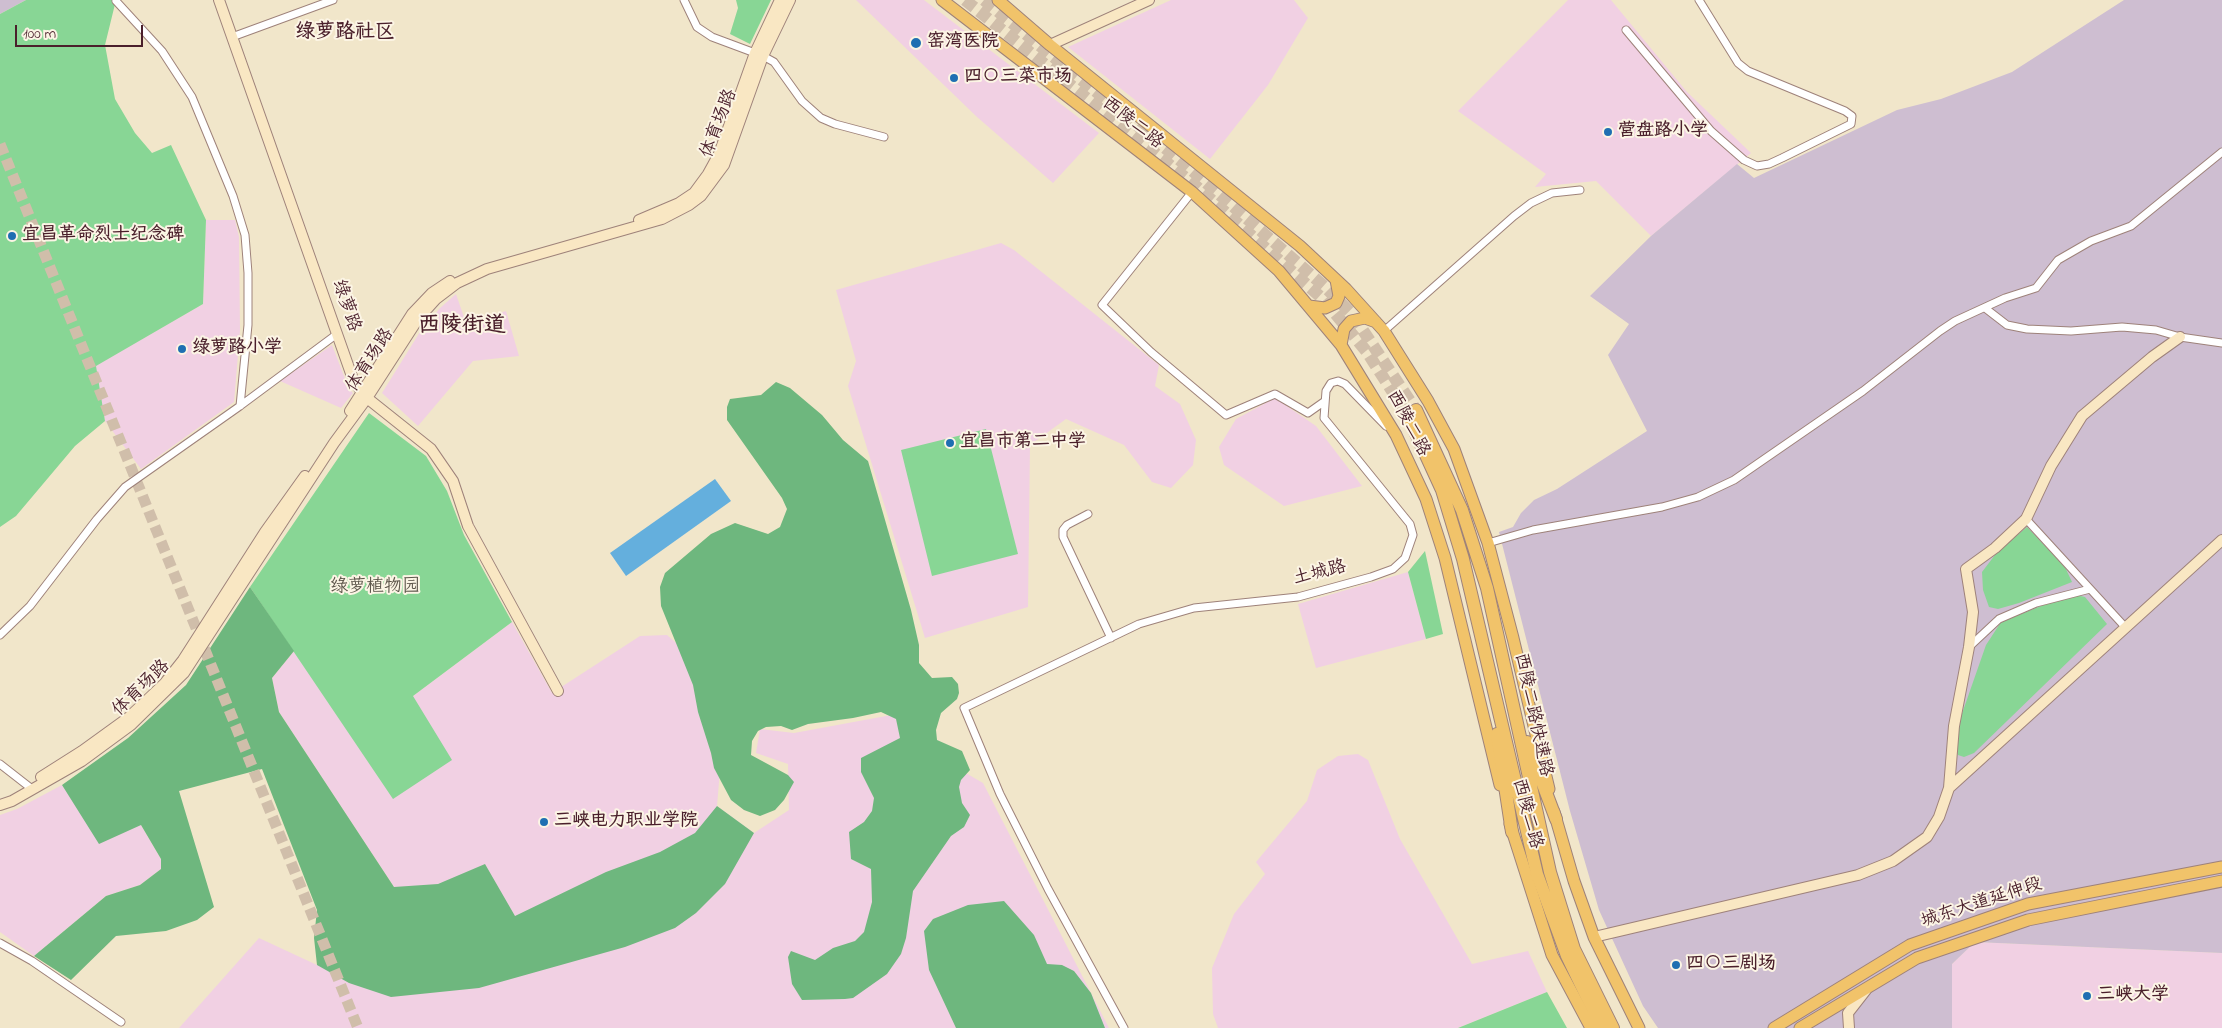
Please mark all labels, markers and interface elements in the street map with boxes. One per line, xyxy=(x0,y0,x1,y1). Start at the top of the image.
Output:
scale bar xyxy=(18,15,145,47)
district label: 绿萝路社区 xyxy=(295,22,395,46)
text: 100 m xyxy=(23,23,56,45)
place label: 窑湾医院 xyxy=(927,32,999,54)
marker: 窑湾医院 xyxy=(909,36,923,50)
place label: 四〇三菜市场 xyxy=(964,67,1072,89)
marker: 四〇三菜市场 xyxy=(948,72,960,84)
street label: 体育场路 xyxy=(697,87,743,161)
street label: 西陵二路 xyxy=(1097,93,1167,155)
place label: 营盘路小学 xyxy=(1618,121,1708,143)
marker: 营盘路小学 xyxy=(1602,126,1614,138)
place label: 宜昌革命烈士纪念碑 xyxy=(22,225,184,247)
marker: 宜昌革命烈士纪念碑 xyxy=(6,230,18,242)
street label: 绿萝路 xyxy=(326,277,364,335)
district label: 西陵街道 xyxy=(418,314,506,340)
street label: 体育场路 xyxy=(342,325,400,397)
place label: 绿萝路小学 xyxy=(192,338,282,360)
marker: 绿萝路小学 xyxy=(176,343,188,355)
street label: 西陵二路 xyxy=(1381,387,1433,461)
place label: 宜昌市第二中学 xyxy=(960,432,1086,454)
marker: 宜昌市第二中学 xyxy=(944,437,956,449)
street label: 土城路 xyxy=(1291,557,1349,591)
park label: 绿萝植物园 xyxy=(330,577,420,599)
street label: 西陵二路快速路 xyxy=(1508,651,1556,779)
street label: 体育场路 xyxy=(109,656,175,722)
street label: 西陵二路 xyxy=(1506,776,1546,852)
place label: 三峡电力职业学院 xyxy=(554,811,698,833)
marker: 三峡电力职业学院 xyxy=(538,816,550,828)
street label: 城东大道延伸段 xyxy=(1919,874,2045,934)
place label: 四〇三剧场 xyxy=(1686,954,1776,976)
marker: 四〇三剧场 xyxy=(1670,959,1682,971)
place label: 三峡大学 xyxy=(2097,985,2169,1007)
marker: 三峡大学 xyxy=(2081,990,2093,1002)

